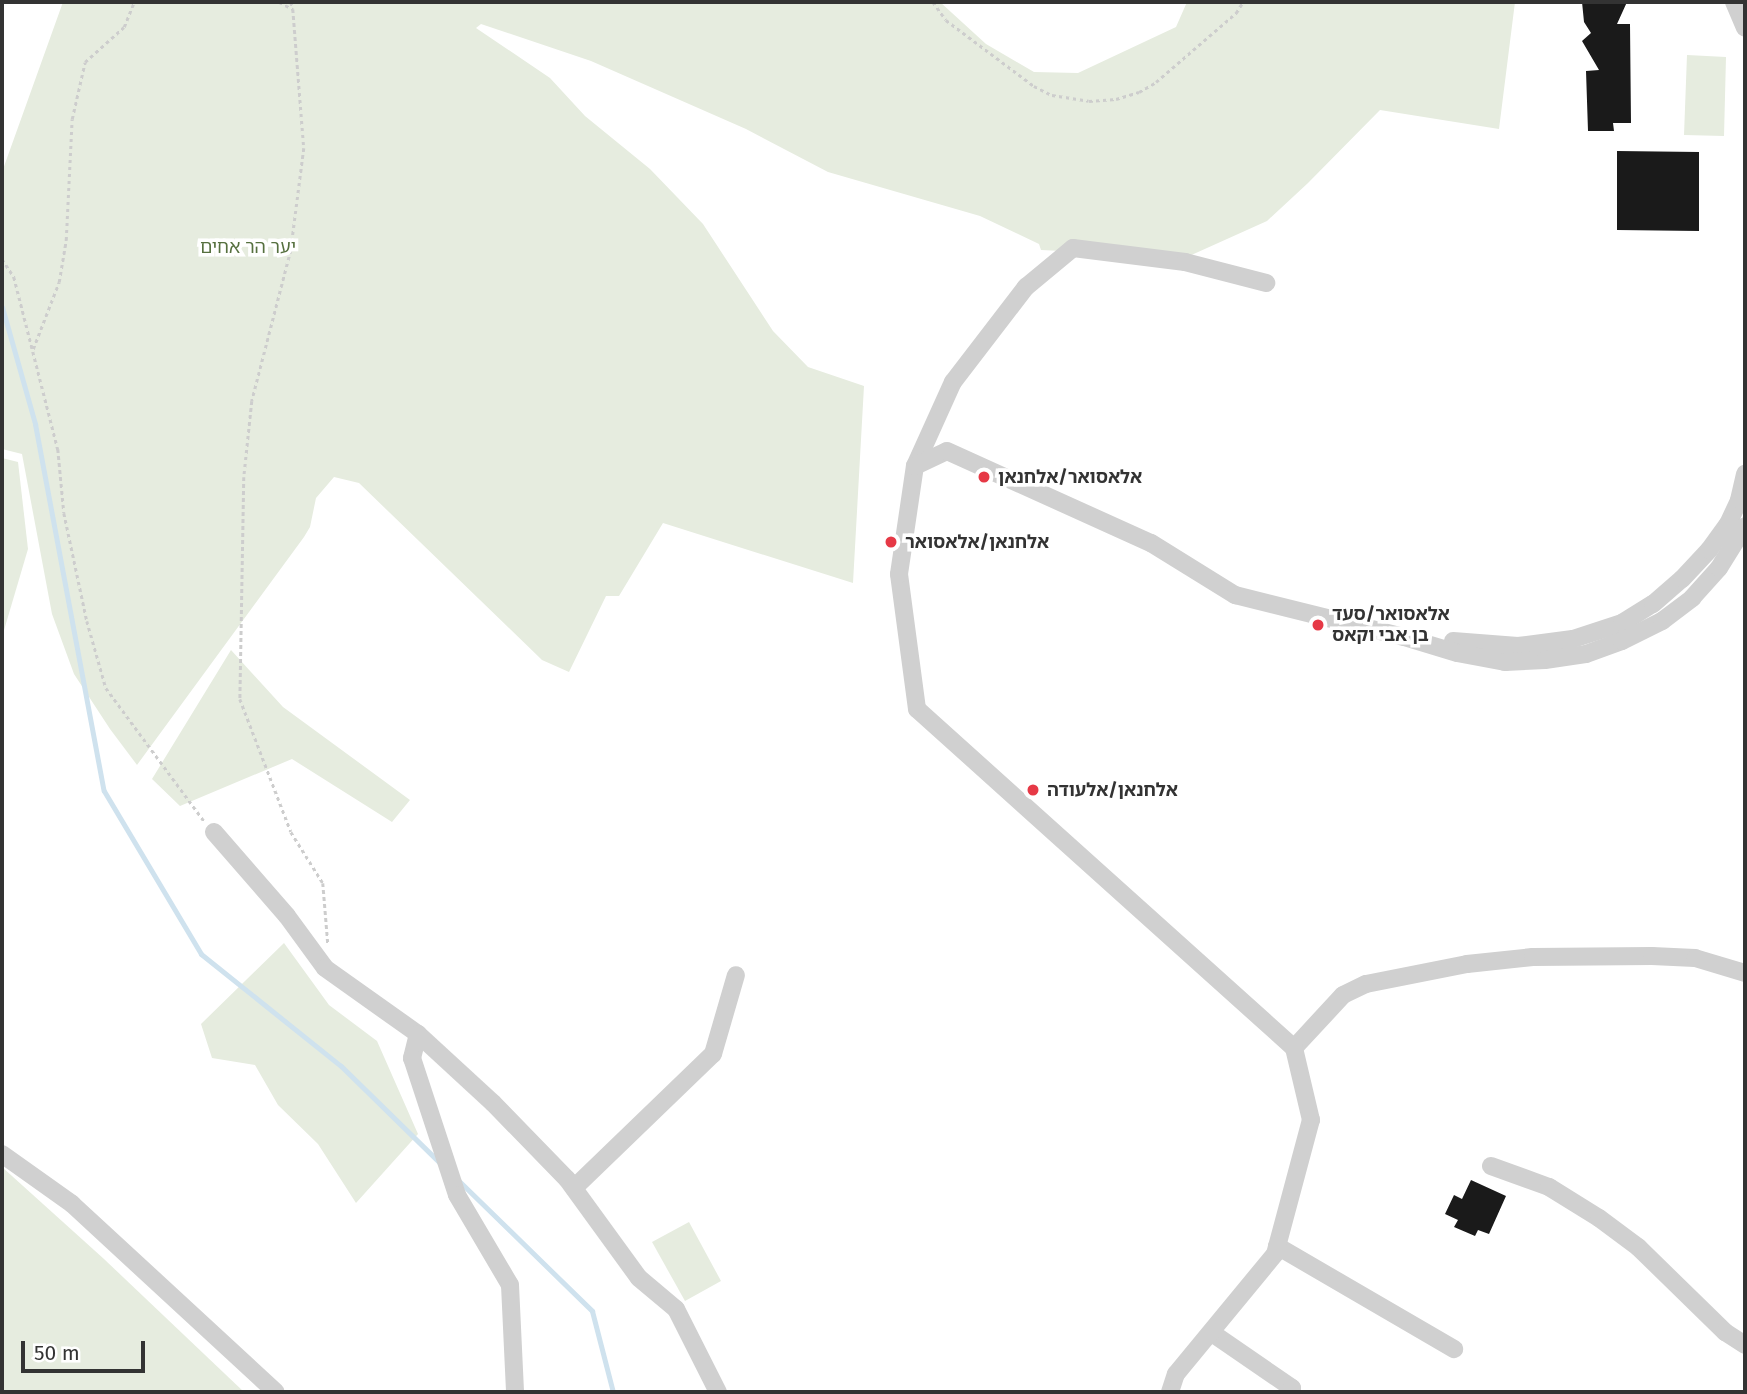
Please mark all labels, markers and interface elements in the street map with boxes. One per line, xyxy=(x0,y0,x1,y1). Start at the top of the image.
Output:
park label: יער הר אחים xyxy=(200,236,296,258)
place label: אלאסואר/אלחנאן xyxy=(998,466,1142,488)
marker: אלאסואר/אלחנאן xyxy=(976,469,992,485)
place label: אלחנאן/אלאסואר xyxy=(905,531,1049,553)
marker: אלחנאן/אלאסואר xyxy=(883,534,899,550)
place label: אלאסואר/סעד בן אבי וקאס xyxy=(1332,604,1450,646)
marker: אלאסואר/סעד בן אבי וקאס xyxy=(1310,617,1326,633)
place label: אלחנאן/אלעודה xyxy=(1047,779,1178,801)
marker: אלחנאן/אלעודה xyxy=(1025,782,1041,798)
scale bar xyxy=(24,1328,149,1372)
text: 50 m xyxy=(34,1340,80,1366)

